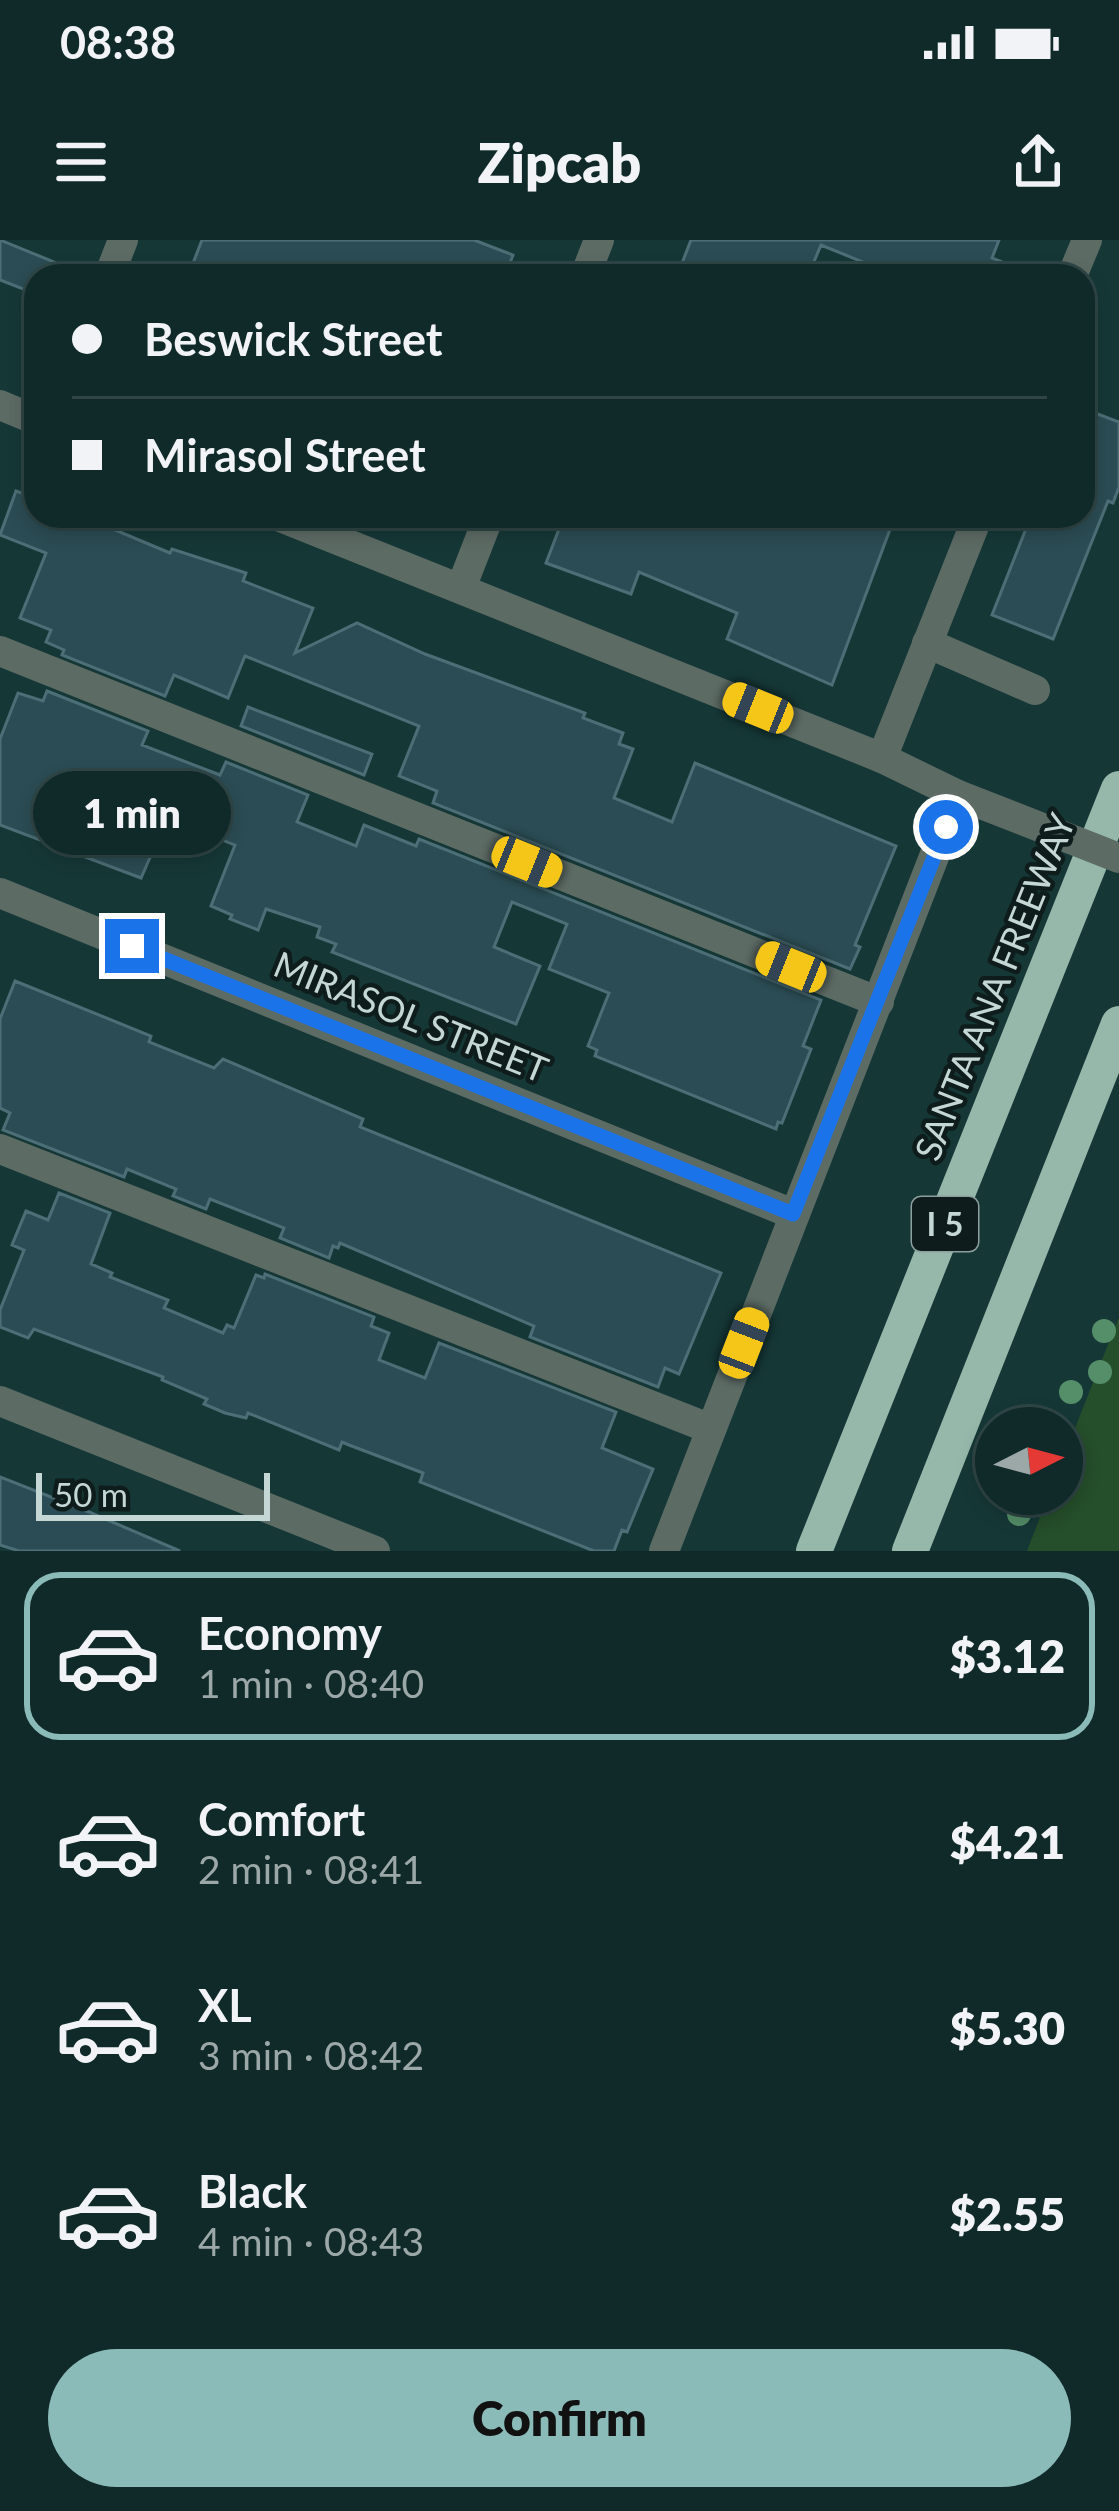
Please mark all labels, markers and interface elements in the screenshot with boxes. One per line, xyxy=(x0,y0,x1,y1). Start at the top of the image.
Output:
text: 08:38 xyxy=(60,15,176,69)
icon: menu xyxy=(48,129,114,195)
icon: share xyxy=(1005,129,1071,195)
text: Zipcab xyxy=(478,130,641,195)
text: Beswick Street xyxy=(144,312,443,366)
text: Mirasol Street xyxy=(144,428,426,482)
car xyxy=(718,678,798,738)
callout: 1 min xyxy=(33,772,231,856)
text: 1 min xyxy=(83,790,181,836)
route start xyxy=(919,800,973,854)
street label: SANTA ANA FREEWAY xyxy=(904,807,1084,1166)
car xyxy=(487,832,567,892)
route end xyxy=(105,919,159,973)
car xyxy=(751,937,831,997)
street label: MIRASOL STREET xyxy=(268,941,555,1091)
road number: I 5 xyxy=(912,1197,978,1251)
car xyxy=(714,1303,774,1383)
north arrow xyxy=(975,1407,1083,1515)
map controls xyxy=(975,1407,1083,1515)
scale bar xyxy=(36,1467,270,1520)
text: 50 m xyxy=(54,1474,128,1514)
icon: car xyxy=(54,1602,162,1710)
text: Economy xyxy=(198,1606,382,1660)
text: $3.12 xyxy=(950,1629,1065,1683)
text: 1 min · 08:40 xyxy=(198,1660,424,1706)
icon: car xyxy=(54,1788,162,1896)
text: Comfort xyxy=(198,1792,365,1846)
text: $4.21 xyxy=(950,1815,1065,1869)
text: 2 min · 08:41 xyxy=(198,1846,424,1892)
icon: car xyxy=(54,1974,162,2082)
text: XL xyxy=(198,1978,252,2032)
text: $5.30 xyxy=(950,2001,1065,2055)
text: 3 min · 08:42 xyxy=(198,2032,424,2078)
icon: car xyxy=(54,2160,162,2268)
text: Black xyxy=(198,2164,307,2218)
text: $2.55 xyxy=(950,2187,1065,2241)
text: 4 min · 08:43 xyxy=(198,2218,424,2264)
button: Confirm xyxy=(48,2349,1071,2487)

